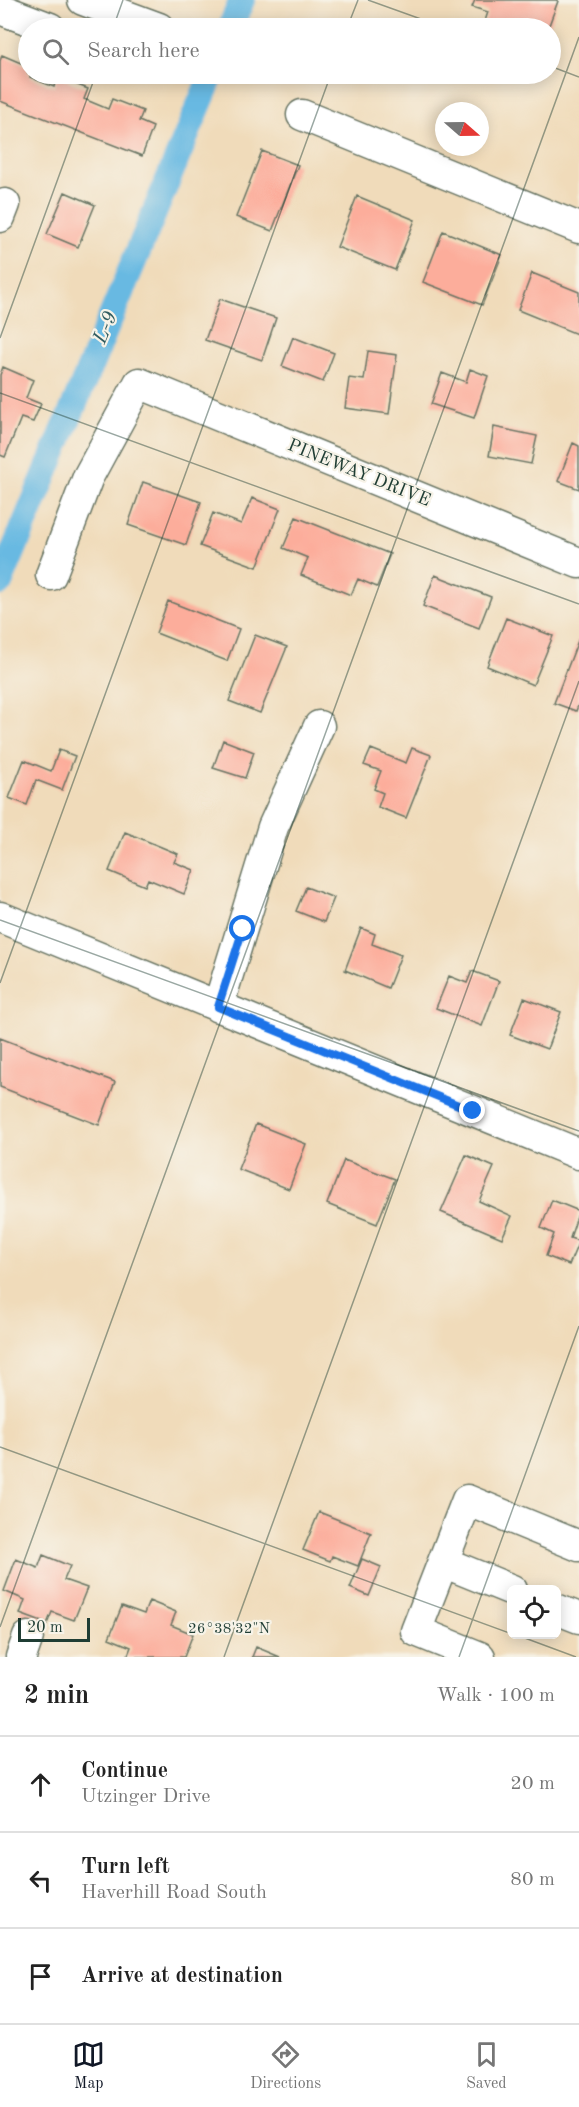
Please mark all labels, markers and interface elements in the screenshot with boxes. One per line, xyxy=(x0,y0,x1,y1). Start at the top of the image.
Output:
search box xyxy=(18,18,561,84)
icon: search xyxy=(39,35,72,68)
text: Search here xyxy=(87,40,200,62)
north arrow xyxy=(435,102,489,156)
water label: L-9 xyxy=(90,309,122,348)
street label: PINEWAY DRIVE xyxy=(285,436,433,510)
route start xyxy=(229,915,255,941)
route end xyxy=(459,1097,485,1123)
map controls xyxy=(507,1585,561,1639)
button: locate xyxy=(507,1585,561,1639)
scale bar xyxy=(18,1615,90,1642)
text: 20 m xyxy=(27,1620,63,1636)
text: 26°38'32"N xyxy=(188,1622,270,1637)
text: 2 min xyxy=(24,1683,89,1709)
text: Walk · 100 m xyxy=(436,1686,555,1706)
text: Continue xyxy=(81,1760,168,1782)
icon: ahead xyxy=(24,1768,57,1801)
text: 20 m xyxy=(510,1774,555,1794)
text: Utzinger Drive xyxy=(81,1787,210,1807)
text: Turn left xyxy=(81,1856,170,1878)
icon: left xyxy=(24,1864,57,1897)
text: 80 m xyxy=(510,1870,555,1890)
text: Haverhill Road South xyxy=(81,1883,267,1903)
icon: arrive xyxy=(24,1960,57,1993)
text: Arrive at destination xyxy=(81,1965,283,1987)
tab: Map xyxy=(72,2038,105,2094)
tab: Directions xyxy=(250,2038,321,2094)
tab: Saved xyxy=(466,2038,507,2094)

